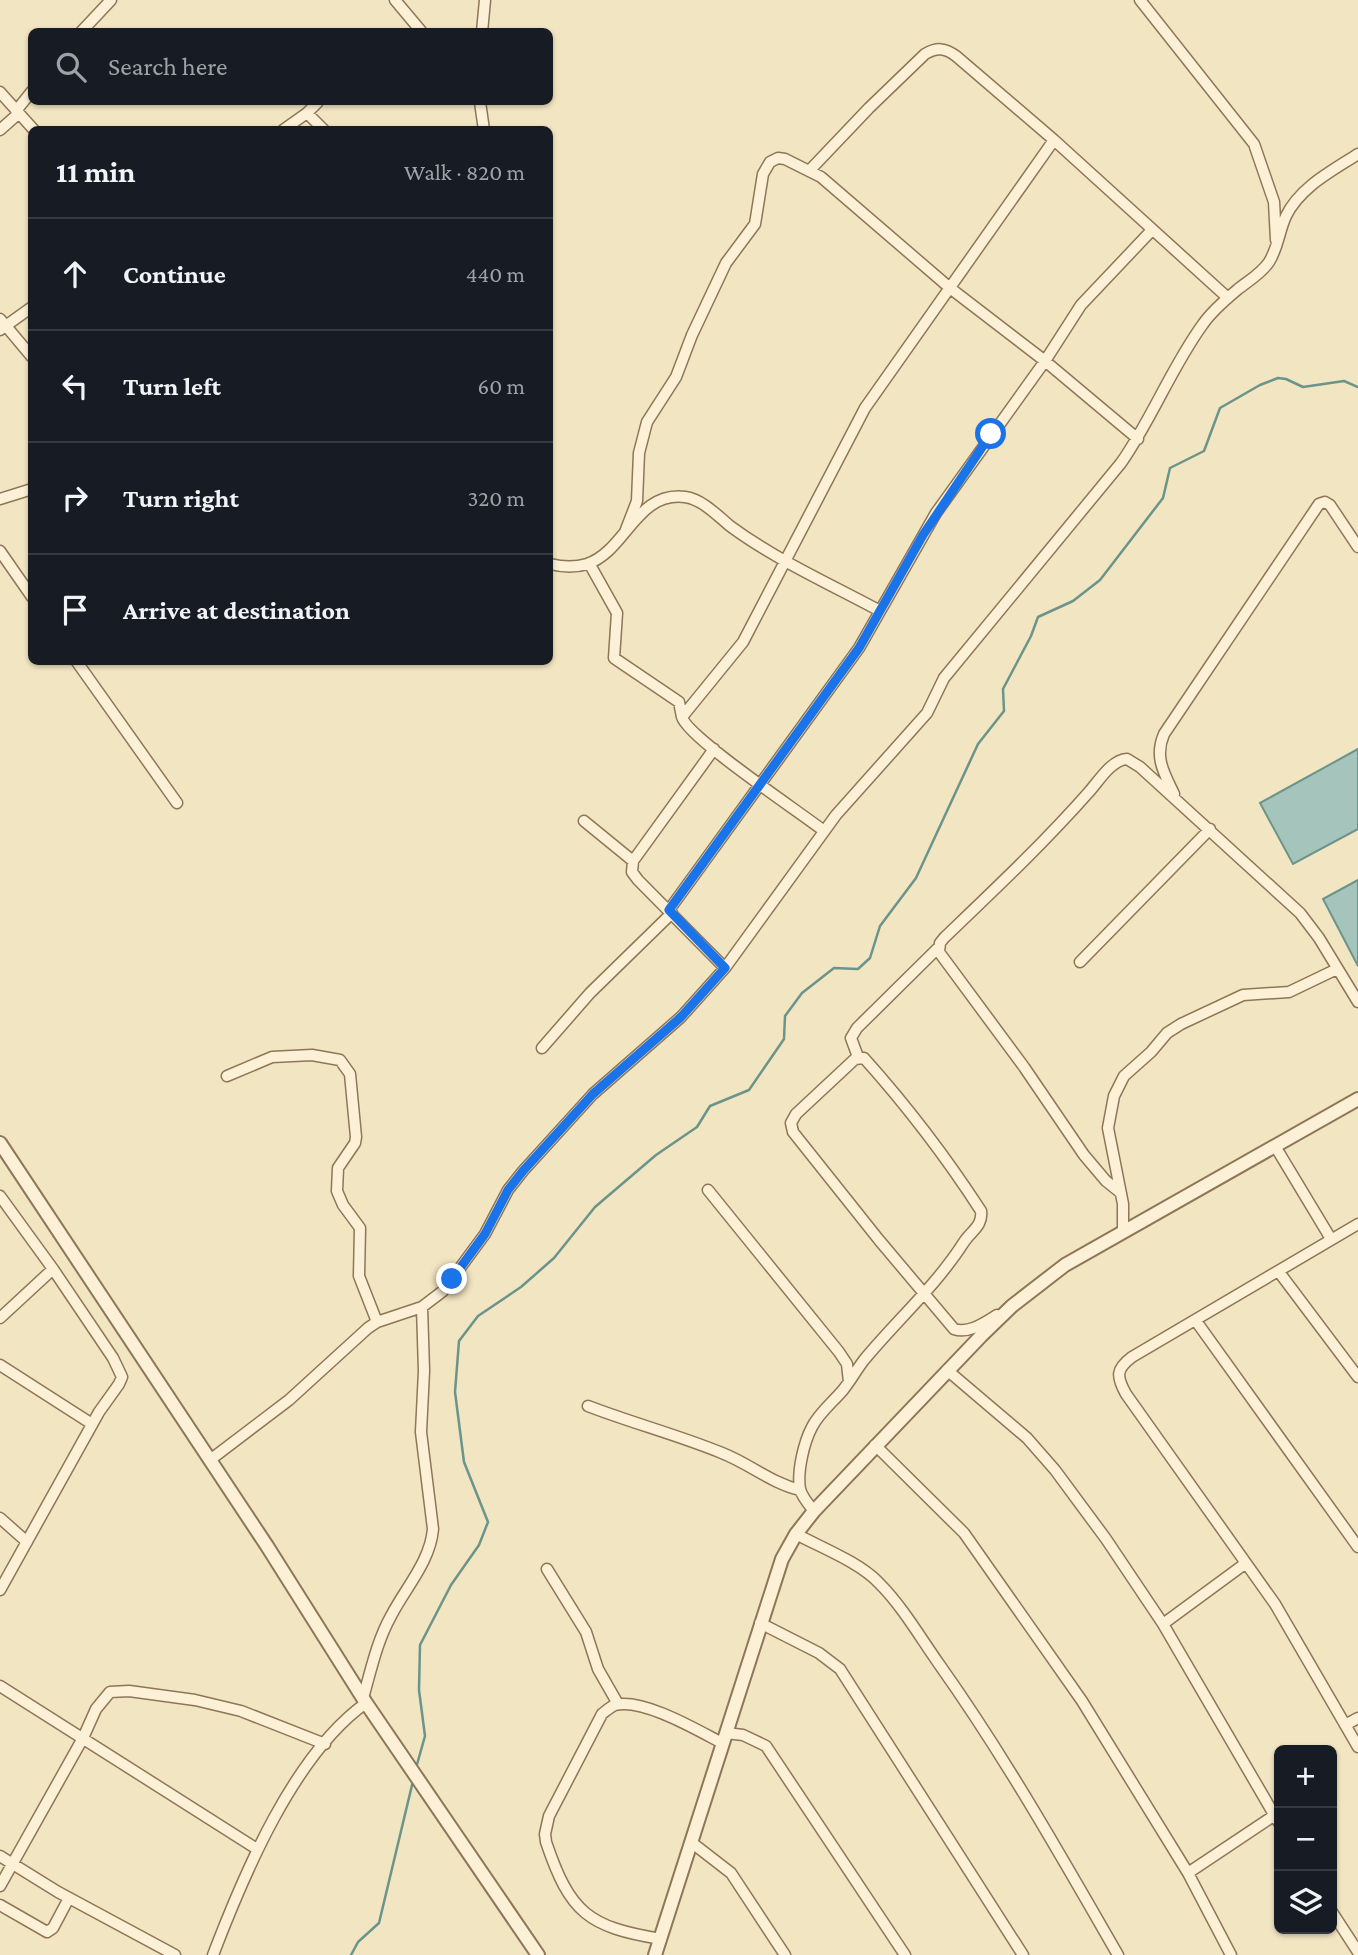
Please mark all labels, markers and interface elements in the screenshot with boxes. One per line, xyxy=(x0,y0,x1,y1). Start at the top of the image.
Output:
search box xyxy=(28,28,553,105)
icon: search xyxy=(52,48,90,86)
text: Search here xyxy=(108,52,227,81)
text: 11 min xyxy=(56,155,136,188)
text: Walk · 820 m xyxy=(404,159,525,185)
icon: ahead xyxy=(56,255,94,293)
text: Continue xyxy=(123,260,226,289)
text: 440 m xyxy=(466,261,525,287)
icon: left xyxy=(56,367,94,405)
text: Turn left xyxy=(123,372,221,401)
text: 60 m xyxy=(478,373,525,399)
route start xyxy=(975,418,1006,449)
icon: right xyxy=(56,479,94,517)
text: Turn right xyxy=(123,484,239,513)
text: 320 m xyxy=(467,485,525,511)
icon: arrive xyxy=(56,591,94,629)
text: Arrive at destination xyxy=(123,596,350,625)
route end xyxy=(436,1263,467,1294)
map controls xyxy=(1274,1745,1337,1934)
button: + xyxy=(1274,1745,1337,1808)
button: − xyxy=(1274,1808,1337,1871)
button: layers xyxy=(1274,1871,1337,1934)

